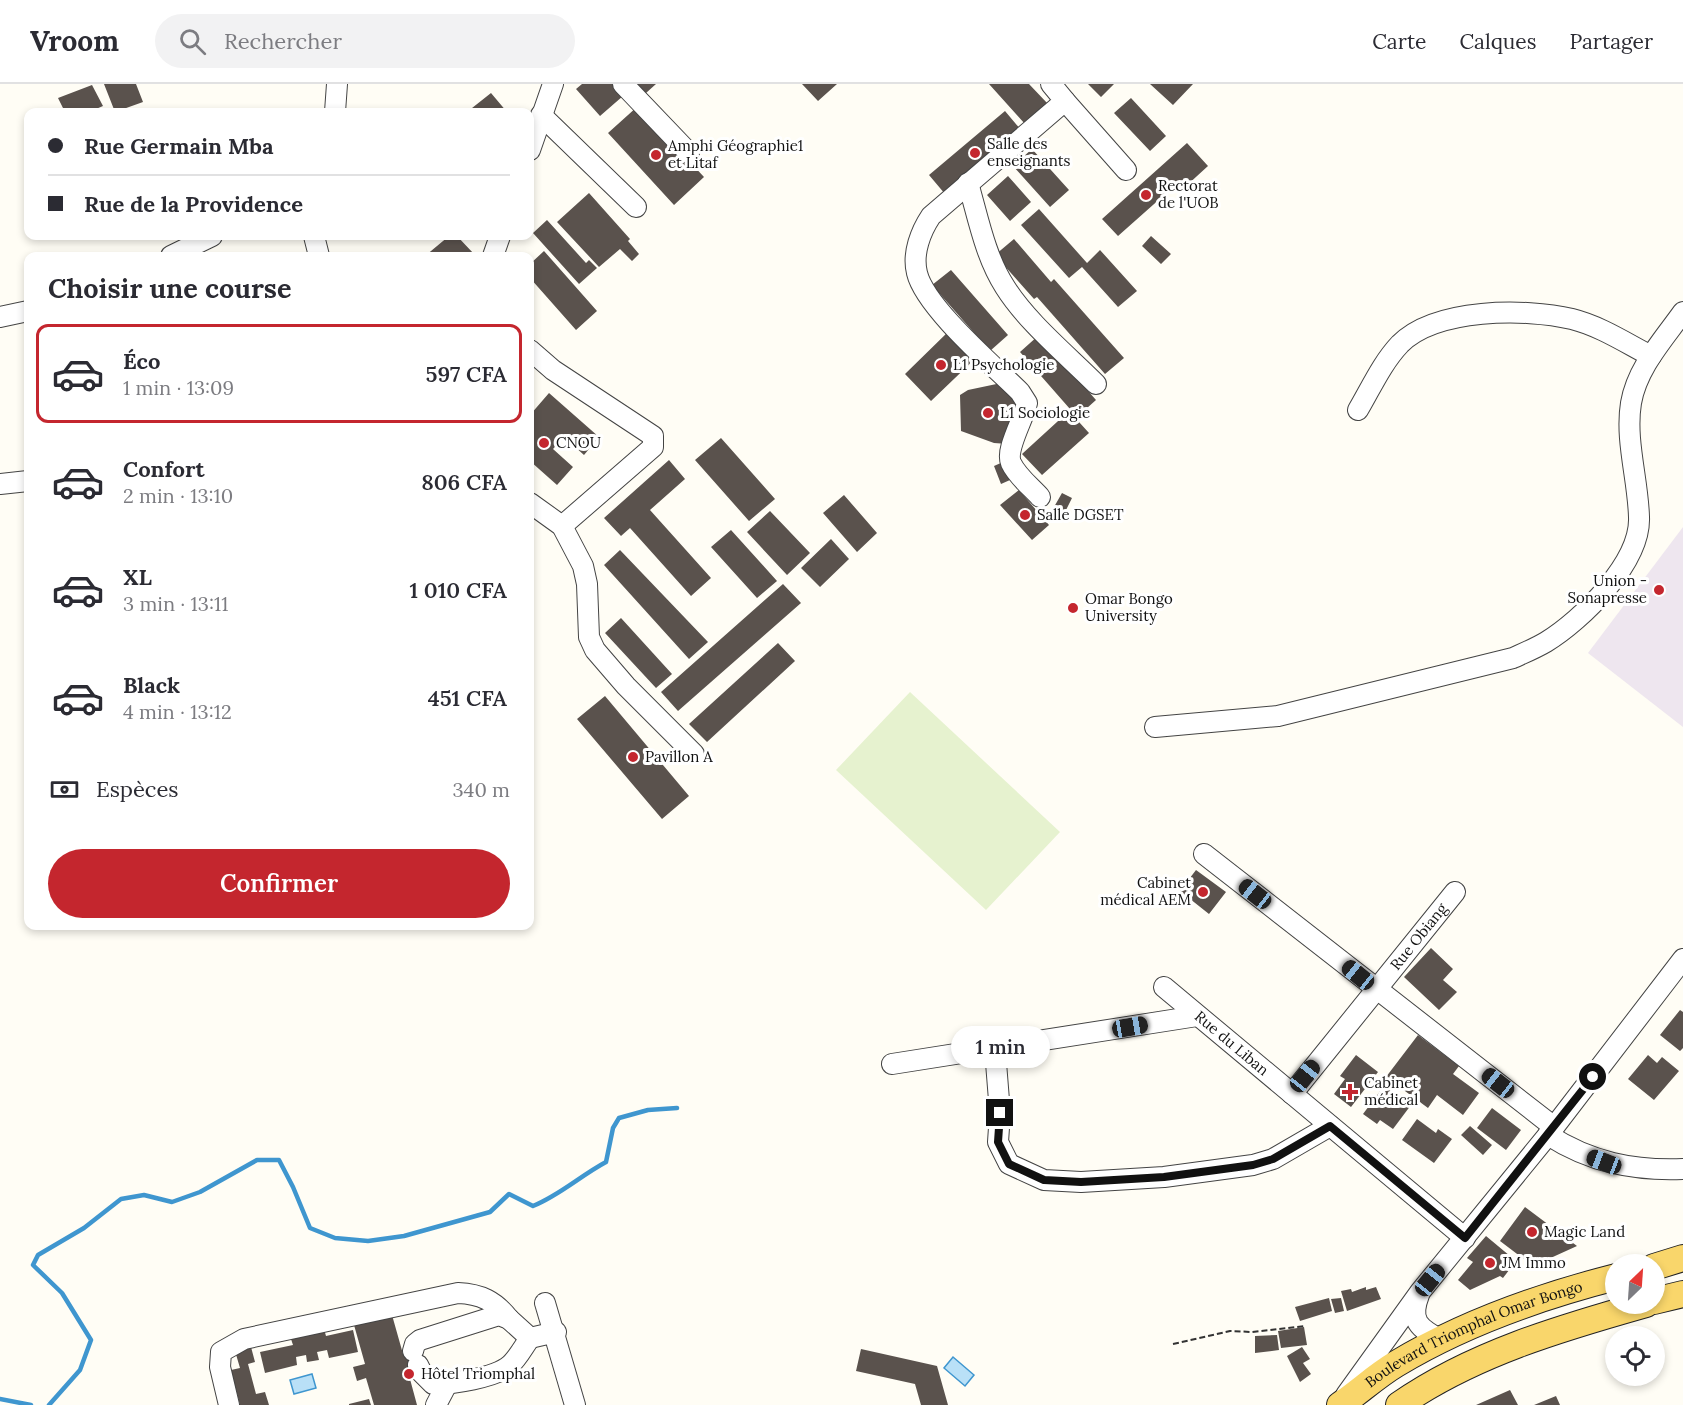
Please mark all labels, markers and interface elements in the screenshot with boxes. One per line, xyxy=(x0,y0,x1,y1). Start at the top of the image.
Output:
search box xyxy=(155,14,575,68)
text: Vroom xyxy=(30,23,119,59)
icon: search xyxy=(176,25,209,58)
text: Rechercher xyxy=(224,27,342,55)
text: Carte xyxy=(1372,28,1426,55)
text: Calques xyxy=(1459,28,1536,55)
text: Partager xyxy=(1569,28,1653,55)
text: Rue Germain Mba xyxy=(84,132,273,160)
place label: Salle des enseignants xyxy=(987,134,1070,170)
place label: Amphi Géographie1 et Litaf xyxy=(667,136,803,172)
marker: Salle des enseignants xyxy=(968,146,982,160)
marker: Amphi Géographie1 et Litaf xyxy=(649,148,663,162)
place label: Rectorat de l'UOB xyxy=(1158,176,1219,212)
marker: Rectorat de l'UOB xyxy=(1139,188,1153,202)
text: Rue de la Providence xyxy=(84,190,303,218)
text: Choisir une course xyxy=(48,271,291,305)
icon: car xyxy=(51,347,105,401)
text: Éco xyxy=(123,347,160,375)
place label: L1 Psychologie xyxy=(953,355,1054,374)
marker: L1 Psychologie xyxy=(934,358,948,372)
text: 597 CFA xyxy=(426,360,507,388)
text: 1 min · 13:09 xyxy=(123,375,234,400)
place label: L1 Sociologie xyxy=(1000,403,1090,422)
marker: L1 Sociologie xyxy=(981,406,995,420)
place label: CNOU xyxy=(556,433,601,452)
marker: CNOU xyxy=(537,436,551,450)
icon: car xyxy=(51,455,105,509)
text: Confort xyxy=(123,455,205,483)
text: 806 CFA xyxy=(421,468,507,496)
text: 2 min · 13:10 xyxy=(123,483,233,508)
place label: Salle DGSET xyxy=(1037,505,1124,524)
marker: Salle DGSET xyxy=(1018,508,1032,522)
icon: car xyxy=(51,563,105,617)
text: XL xyxy=(123,563,152,591)
place label: Union - Sonapresse xyxy=(1567,571,1647,607)
text: 1 010 CFA xyxy=(409,576,507,604)
marker: Union - Sonapresse xyxy=(1652,583,1666,597)
place label: Omar Bongo University xyxy=(1085,589,1173,625)
text: 3 min · 13:11 xyxy=(123,591,229,616)
marker: Omar Bongo University xyxy=(1066,601,1080,615)
icon: car xyxy=(51,671,105,725)
text: Black xyxy=(123,671,180,699)
text: 451 CFA xyxy=(428,684,507,712)
text: 4 min · 13:12 xyxy=(123,699,232,724)
place label: Pavillon A xyxy=(645,747,713,766)
marker: Pavillon A xyxy=(626,750,640,764)
icon: cash xyxy=(48,773,81,806)
text: Espèces xyxy=(96,775,179,803)
text: 340 m xyxy=(452,777,510,802)
button: Confirmer xyxy=(48,849,510,918)
place label: Cabinet médical AEM xyxy=(1100,873,1191,909)
car xyxy=(1235,876,1275,912)
marker: Cabinet médical AEM xyxy=(1196,885,1210,899)
street label: Rue Obiang xyxy=(1386,899,1452,974)
car xyxy=(1338,957,1378,993)
street label: Rue du Liban xyxy=(1191,1007,1273,1079)
car xyxy=(1111,1015,1149,1039)
callout: 1 min xyxy=(950,1026,1050,1068)
text: 1 min xyxy=(975,1034,1026,1059)
car xyxy=(1287,1056,1323,1096)
route start xyxy=(1579,1063,1606,1090)
car xyxy=(1478,1065,1518,1101)
place label: Cabinet médical xyxy=(1364,1073,1418,1109)
marker: Cabinet médical xyxy=(1341,1083,1359,1101)
route end xyxy=(986,1099,1013,1126)
car xyxy=(1584,1147,1624,1177)
place label: Magic Land xyxy=(1544,1222,1625,1241)
marker: Magic Land xyxy=(1525,1225,1539,1239)
place label: JM Immo xyxy=(1501,1253,1566,1272)
north arrow xyxy=(1605,1254,1665,1314)
map controls xyxy=(1605,1254,1665,1386)
marker: JM Immo xyxy=(1483,1256,1497,1270)
car xyxy=(1412,1260,1448,1300)
street label: Boulevard Triomphal Omar Bongo xyxy=(1361,1276,1585,1392)
button: locate xyxy=(1605,1326,1665,1386)
place label: Hôtel Triomphal xyxy=(421,1364,535,1383)
marker: Hôtel Triomphal xyxy=(402,1367,416,1381)

